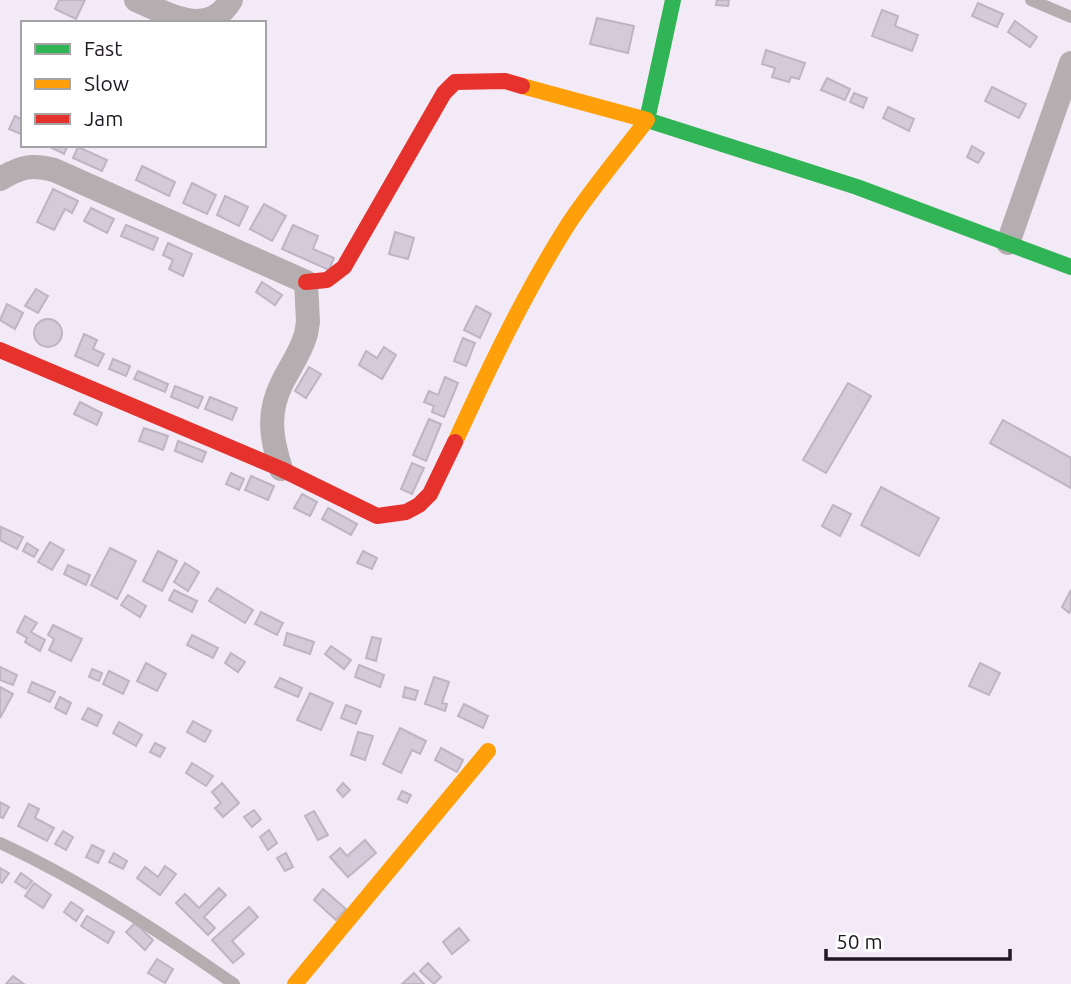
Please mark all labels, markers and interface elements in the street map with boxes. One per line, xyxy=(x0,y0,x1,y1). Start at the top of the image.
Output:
legend xyxy=(21,21,266,147)
text: Fast xyxy=(84,36,122,60)
text: Slow xyxy=(84,71,129,95)
text: Jam xyxy=(84,106,123,130)
scale bar xyxy=(826,918,1010,962)
text: 50 m xyxy=(836,929,883,953)

